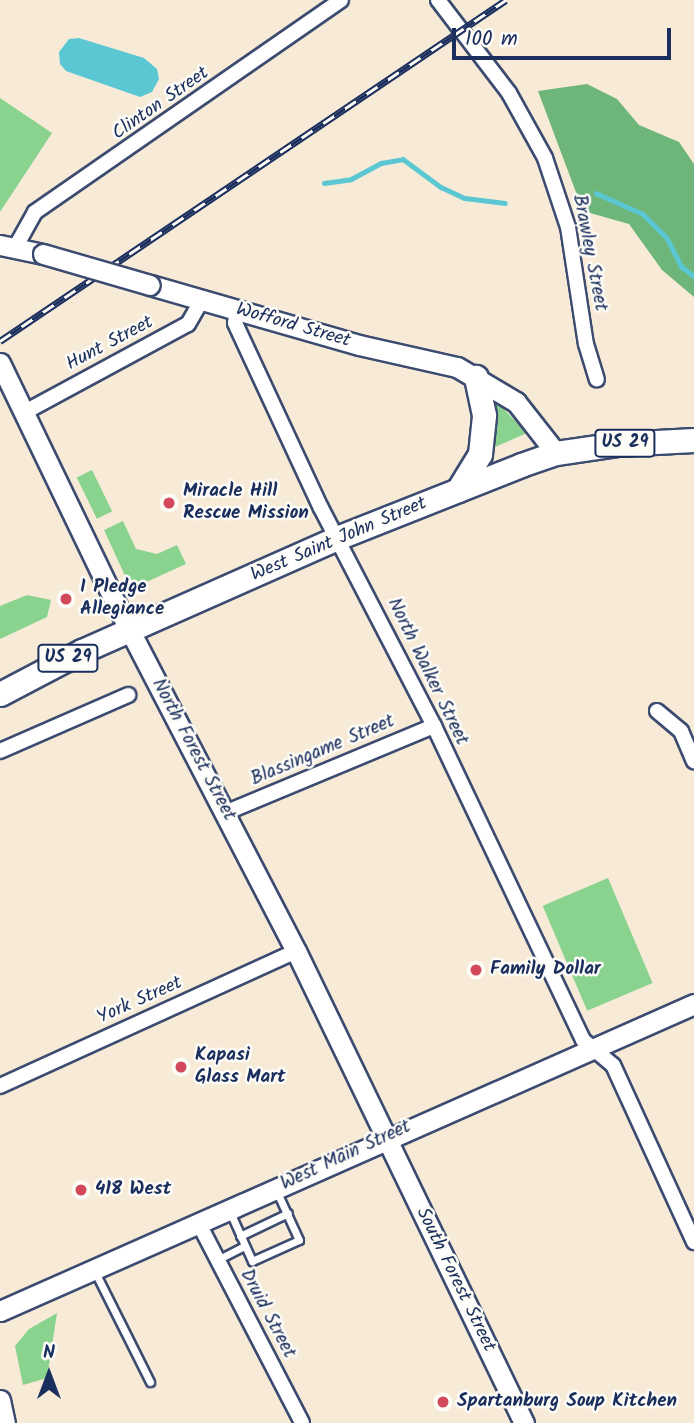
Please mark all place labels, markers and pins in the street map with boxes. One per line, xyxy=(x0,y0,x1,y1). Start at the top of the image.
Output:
place label: Miracle Hill Rescue Mission xyxy=(183,481,309,525)
marker: Miracle Hill Rescue Mission xyxy=(161,495,177,511)
place label: I Pledge Allegiance xyxy=(80,577,164,621)
marker: I Pledge Allegiance xyxy=(58,591,74,607)
place label: Family Dollar xyxy=(490,959,601,981)
marker: Family Dollar xyxy=(468,962,484,978)
place label: Kapasi Glass Mart xyxy=(195,1045,286,1089)
marker: Kapasi Glass Mart xyxy=(173,1059,189,1075)
place label: 418 West xyxy=(95,1179,171,1201)
marker: 418 West xyxy=(73,1182,89,1198)
place label: Spartanburg Soup Kitchen xyxy=(457,1391,677,1413)
marker: Spartanburg Soup Kitchen xyxy=(435,1394,451,1410)

